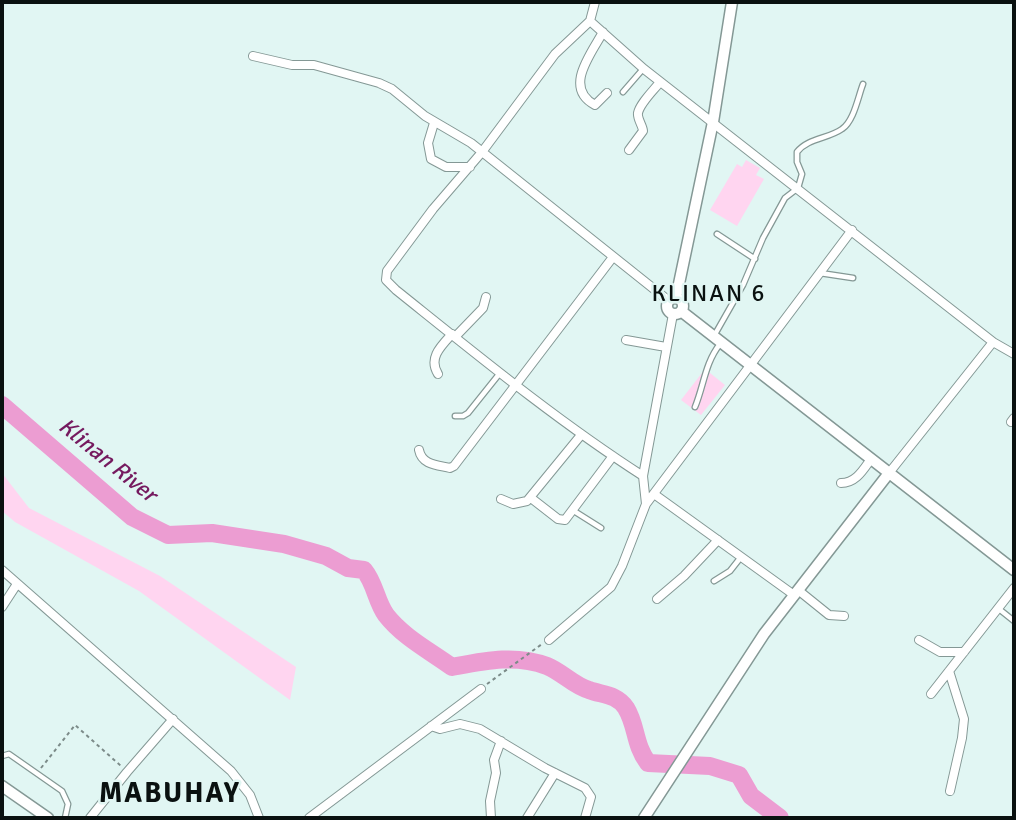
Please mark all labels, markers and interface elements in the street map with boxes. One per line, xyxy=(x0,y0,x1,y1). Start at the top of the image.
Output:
district label: KLINAN 6 xyxy=(652,281,766,309)
water label: Klinan River xyxy=(52,413,162,509)
district label: MABUHAY xyxy=(100,778,240,812)

